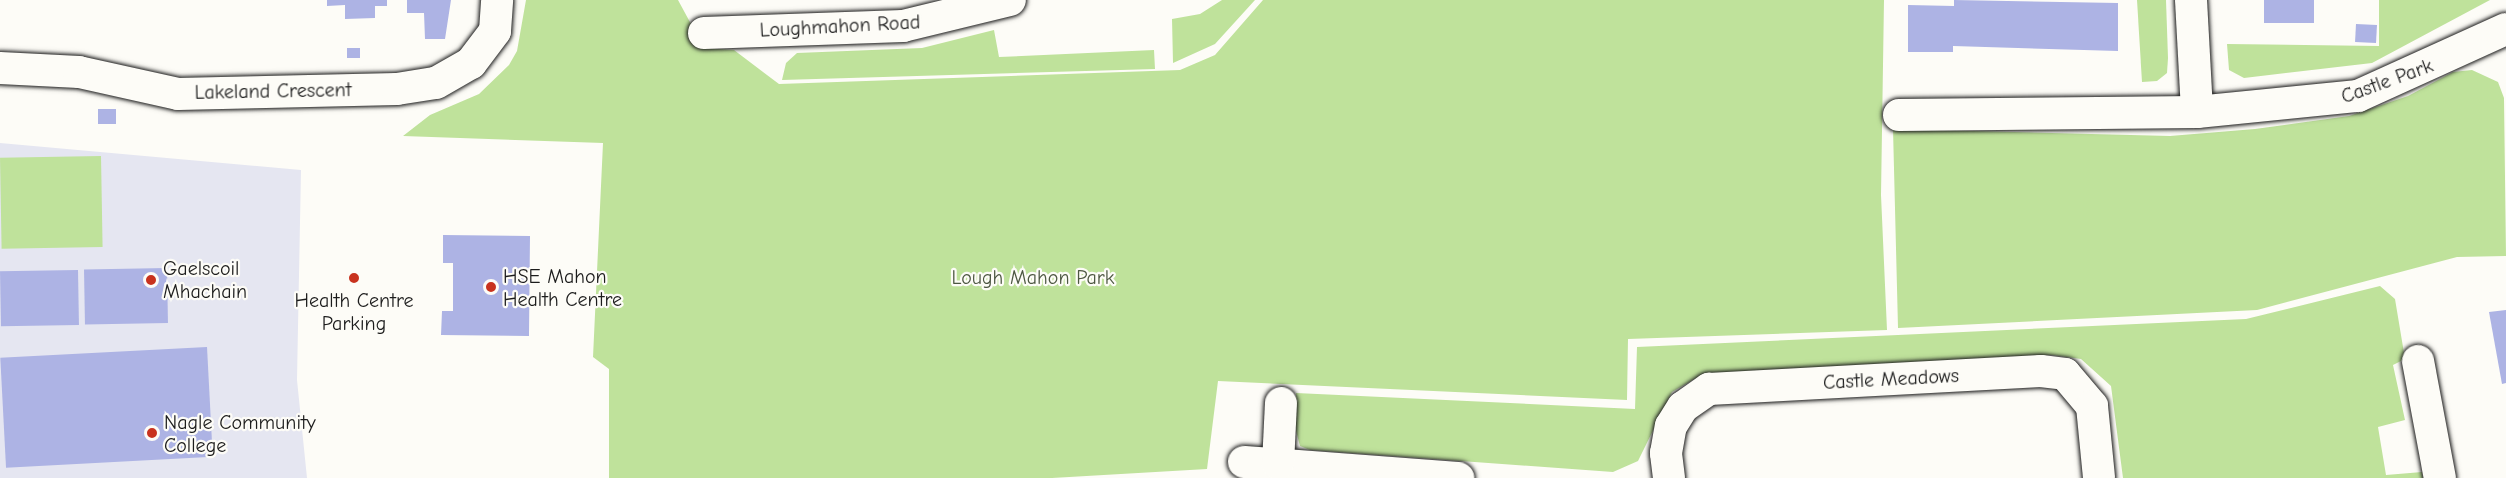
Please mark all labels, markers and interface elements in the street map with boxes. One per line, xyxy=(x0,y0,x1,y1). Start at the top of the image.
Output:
street label: Loughmahon Road xyxy=(759,10,921,42)
street label: Castle Park xyxy=(2338,53,2436,109)
street label: Lakeland Crescent xyxy=(194,78,352,104)
place label: Gaelscoil Mhachain xyxy=(163,256,247,303)
place label: HSE Mahon Health Centre xyxy=(503,264,622,311)
park label: Lough Mahon Park xyxy=(952,265,1114,289)
marker: Health Centre Parking xyxy=(347,271,361,285)
marker: Gaelscoil Mhachain xyxy=(144,273,158,287)
marker: HSE Mahon Health Centre xyxy=(484,280,498,294)
place label: Health Centre Parking xyxy=(295,288,413,335)
street label: Castle Meadows xyxy=(1822,363,1960,395)
place label: Nagle Community College xyxy=(164,410,316,457)
marker: Nagle Community College xyxy=(145,426,159,440)

